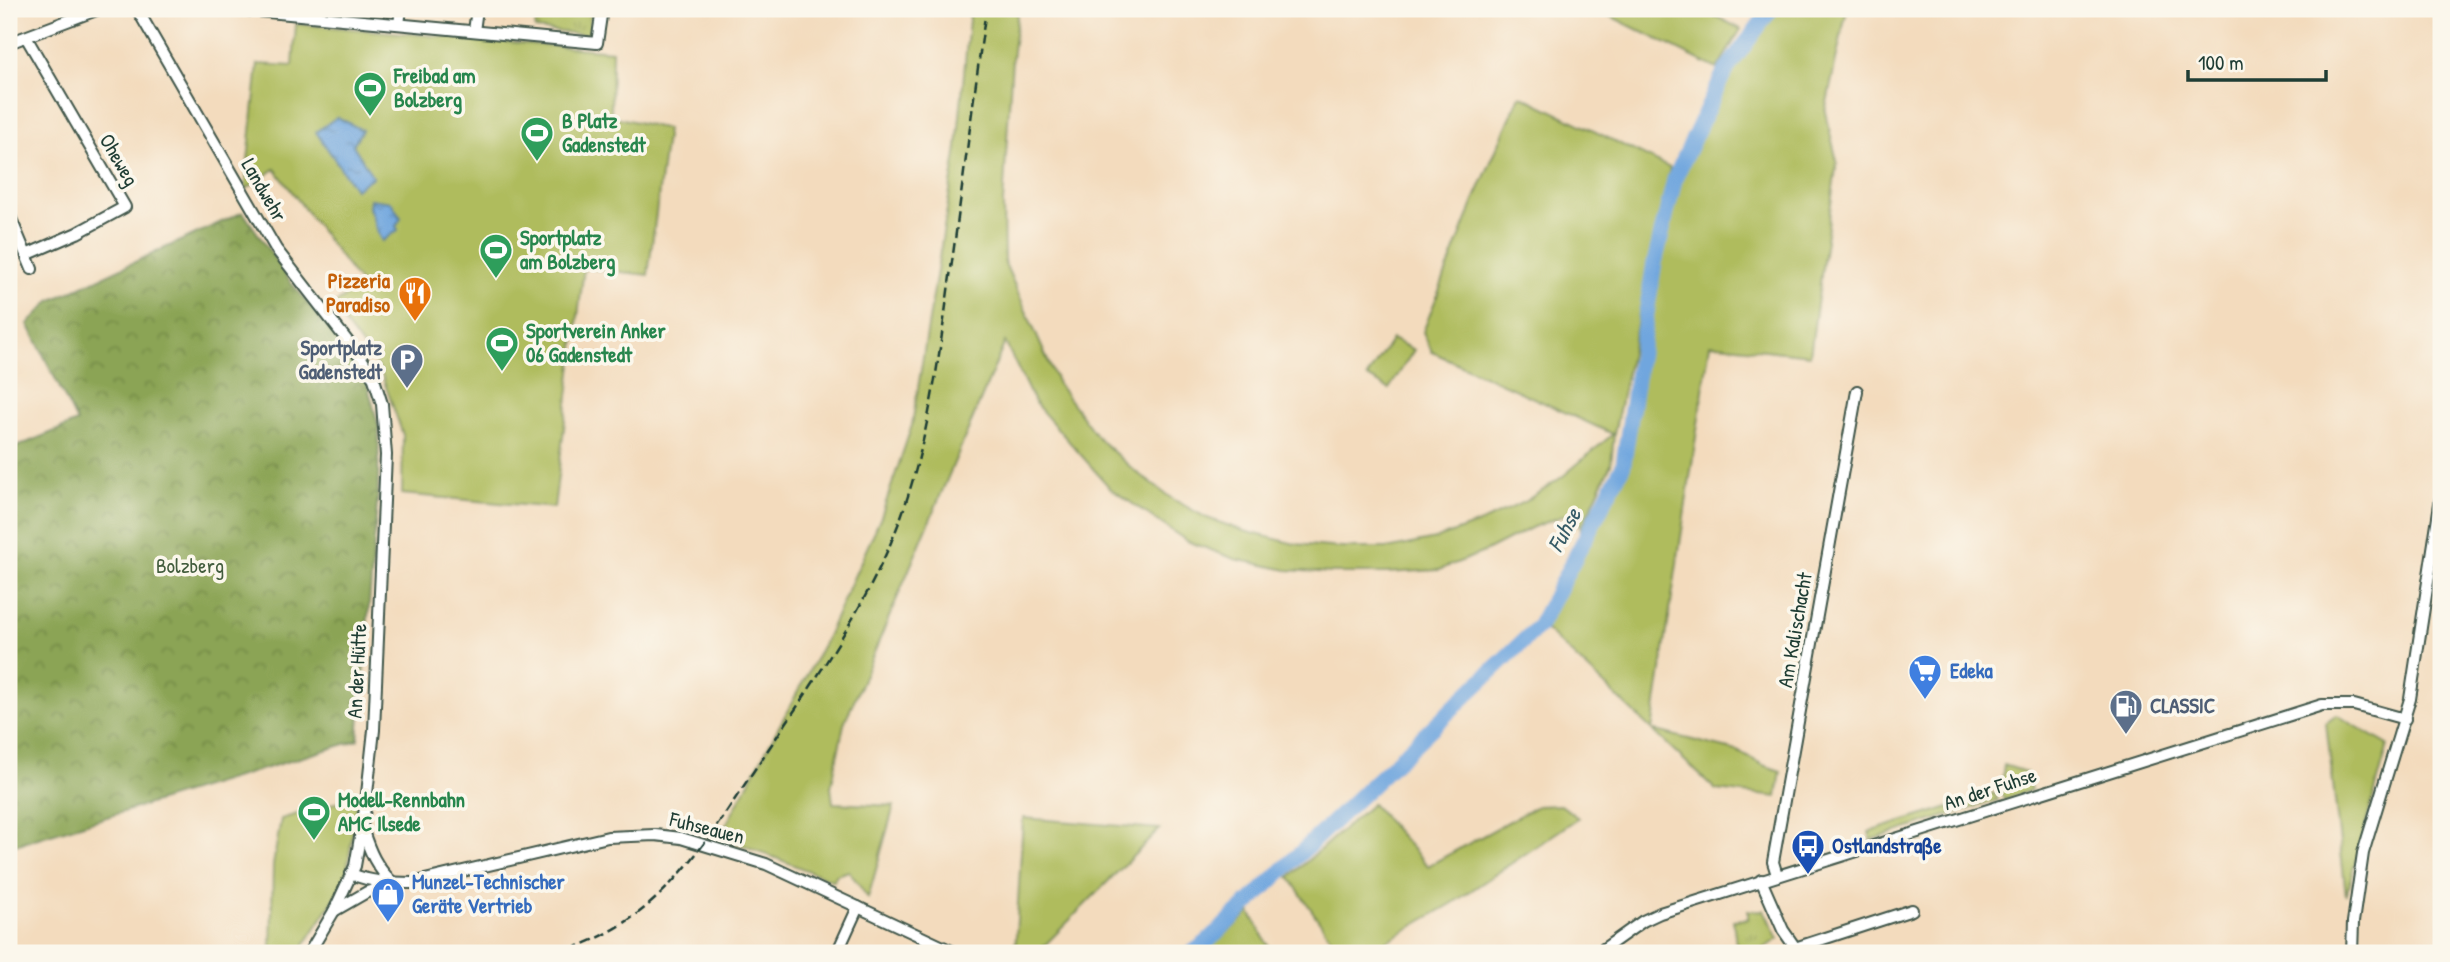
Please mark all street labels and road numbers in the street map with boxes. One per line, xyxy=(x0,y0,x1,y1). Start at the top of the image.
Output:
street label: Oheweg xyxy=(93,128,146,191)
street label: Landwehr xyxy=(235,153,294,227)
street label: Am Kalischacht xyxy=(1770,569,1819,690)
street label: An der Hütte xyxy=(340,623,373,719)
street label: An der Fuhse xyxy=(1940,760,2040,817)
street label: Fuhseauen xyxy=(666,804,748,851)

